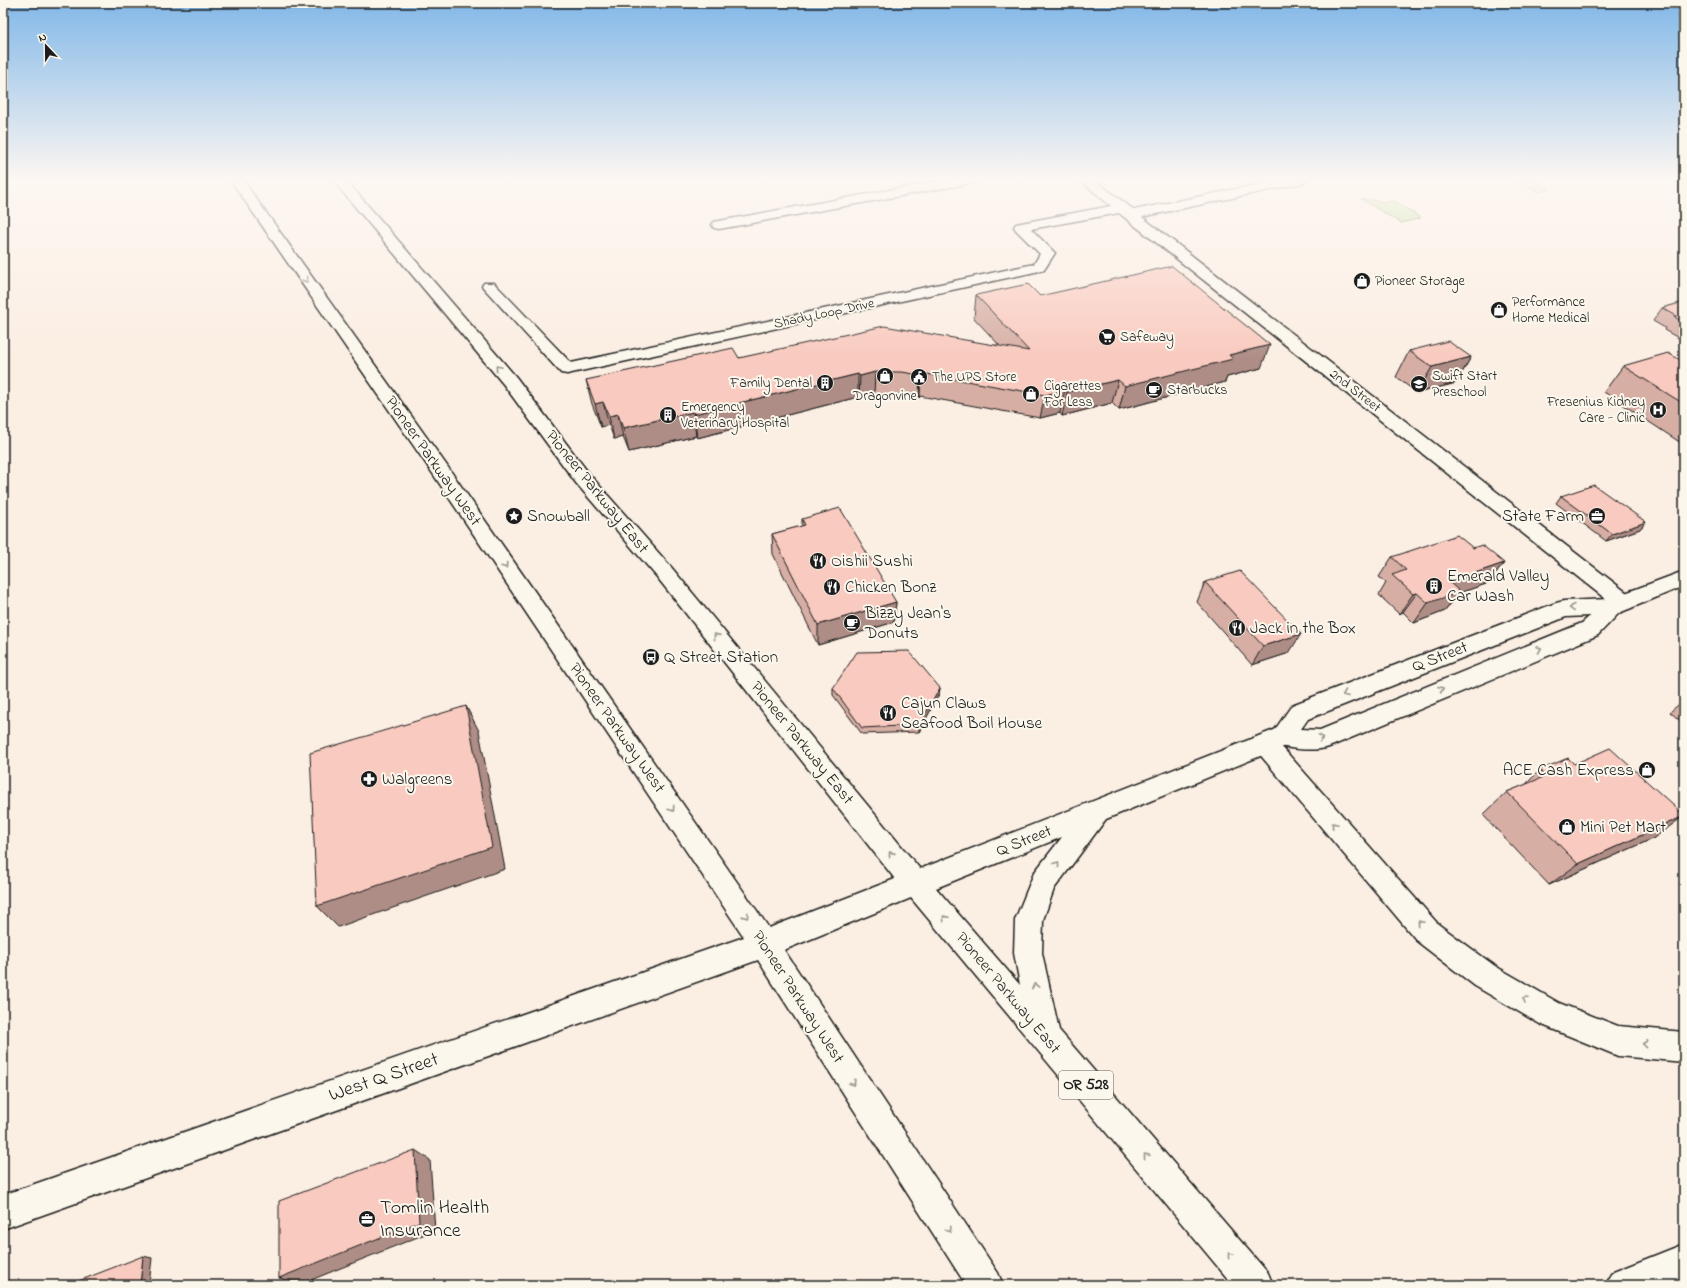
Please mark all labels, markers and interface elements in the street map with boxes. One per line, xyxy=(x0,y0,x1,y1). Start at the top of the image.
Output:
north arrow xyxy=(26,26,66,66)
text: N xyxy=(36,29,49,46)
shop icon: Pioneer Storage xyxy=(1352,271,1372,291)
place label: Pioneer Storage xyxy=(1375,271,1466,293)
one-way arrow xyxy=(301,276,309,283)
place label: Performance Home Medical xyxy=(1512,292,1589,329)
street label: Shady Loop Drive xyxy=(772,293,877,336)
shop icon: Performance Home Medical xyxy=(1489,300,1509,320)
supermarket icon: Safeway xyxy=(1097,327,1117,347)
place label: Safeway xyxy=(1120,327,1174,349)
street label: 2nd Street xyxy=(1325,364,1386,418)
one-way arrow xyxy=(496,365,503,372)
shop icon: Dragonvine xyxy=(875,366,895,386)
place label: Swift Start Preschool xyxy=(1432,366,1497,403)
public building icon: The UPS Store xyxy=(909,367,929,387)
place label: The UPS Store xyxy=(932,367,1017,388)
place label: Family Dental xyxy=(729,373,812,395)
building icon: Family Dental xyxy=(815,373,835,393)
school or university icon: Swift Start Preschool xyxy=(1409,374,1429,394)
place label: Cigarettes For Less xyxy=(1043,376,1101,413)
cafe icon: Starbucks xyxy=(1144,380,1164,400)
place label: Starbucks xyxy=(1167,380,1227,401)
shop icon: Cigarettes For Less xyxy=(1021,384,1041,404)
place label: Dragonvine xyxy=(852,386,918,408)
street label: Pioneer Parkway West xyxy=(378,391,488,532)
place label: Fresenius Kidney Care - Clinic xyxy=(1546,392,1646,429)
place label: Emergency Veterinary Hospital xyxy=(680,397,789,435)
hospital icon: Fresenius Kidney Care - Clinic xyxy=(1648,400,1668,420)
building icon: Emergency Veterinary Hospital xyxy=(658,405,678,425)
street label: Pioneer Parkway East xyxy=(539,425,655,560)
place label: Snowball xyxy=(527,504,590,529)
place label: State Farm xyxy=(1502,504,1584,529)
place icon: Snowball xyxy=(504,506,524,526)
office icon: State Farm xyxy=(1587,506,1607,526)
place label: Oishii Sushi xyxy=(831,549,913,574)
restaurant icon: Oishii Sushi xyxy=(808,551,828,571)
one-way arrow xyxy=(500,562,508,569)
place label: Emerald Valley Car Wash xyxy=(1447,564,1549,609)
place label: Chicken Bonz xyxy=(845,575,937,600)
building icon: Emerald Valley Car Wash xyxy=(1424,576,1444,596)
restaurant icon: Chicken Bonz xyxy=(822,577,842,597)
place label: Bizzy Jean's Donuts xyxy=(864,601,951,646)
one-way arrow xyxy=(1569,604,1575,613)
cafe icon: Bizzy Jean's Donuts xyxy=(842,613,862,633)
place label: Jack in the Box xyxy=(1250,616,1356,641)
restaurant icon: Jack in the Box xyxy=(1227,618,1247,638)
one-way arrow xyxy=(713,634,720,641)
street label: Q Street xyxy=(1408,635,1472,679)
place label: Q Street Station xyxy=(664,645,778,670)
one-way arrow xyxy=(1535,646,1542,654)
bus stop icon: Q Street Station xyxy=(641,647,661,667)
street label: Pioneer Parkway West xyxy=(562,658,672,799)
street label: Pioneer Parkway East xyxy=(744,676,860,811)
one-way arrow xyxy=(1437,686,1445,694)
one-way arrow xyxy=(1342,690,1349,698)
place label: Cajun Claws Seafood Boil House xyxy=(901,691,1043,736)
restaurant icon: Cajun Claws Seafood Boil House xyxy=(878,703,898,723)
one-way arrow xyxy=(1318,734,1324,743)
place label: ACE Cash Express xyxy=(1503,758,1634,783)
shop icon: ACE Cash Express xyxy=(1637,760,1657,780)
place label: Walgreens xyxy=(382,767,452,794)
pharmacy icon: Walgreens xyxy=(359,769,379,789)
one-way arrow xyxy=(667,804,674,811)
place label: Mini Pet Mart xyxy=(1580,815,1666,840)
shop icon: Mini Pet Mart xyxy=(1557,817,1577,837)
street label: Q Street xyxy=(992,818,1056,863)
one-way arrow xyxy=(1332,822,1339,830)
one-way arrow xyxy=(889,851,896,859)
one-way arrow xyxy=(1052,861,1059,868)
one-way arrow xyxy=(741,912,748,919)
one-way arrow xyxy=(942,915,949,923)
one-way arrow xyxy=(1417,921,1424,928)
street label: Pioneer Parkway West xyxy=(745,926,851,1069)
street label: Pioneer Parkway East xyxy=(949,927,1067,1060)
one-way arrow xyxy=(1031,983,1039,989)
one-way arrow xyxy=(1522,996,1529,1003)
one-way arrow xyxy=(1642,1040,1648,1049)
street label: West Q Street xyxy=(325,1046,443,1110)
road number: OR 528 xyxy=(1059,1071,1113,1099)
one-way arrow xyxy=(848,1079,856,1086)
one-way arrow xyxy=(1144,1154,1151,1161)
place label: Tomlin Health Insurance xyxy=(380,1194,489,1246)
office icon: Tomlin Health Insurance xyxy=(357,1209,377,1229)
one-way arrow xyxy=(945,1226,952,1233)
one-way arrow xyxy=(1228,1253,1235,1260)

